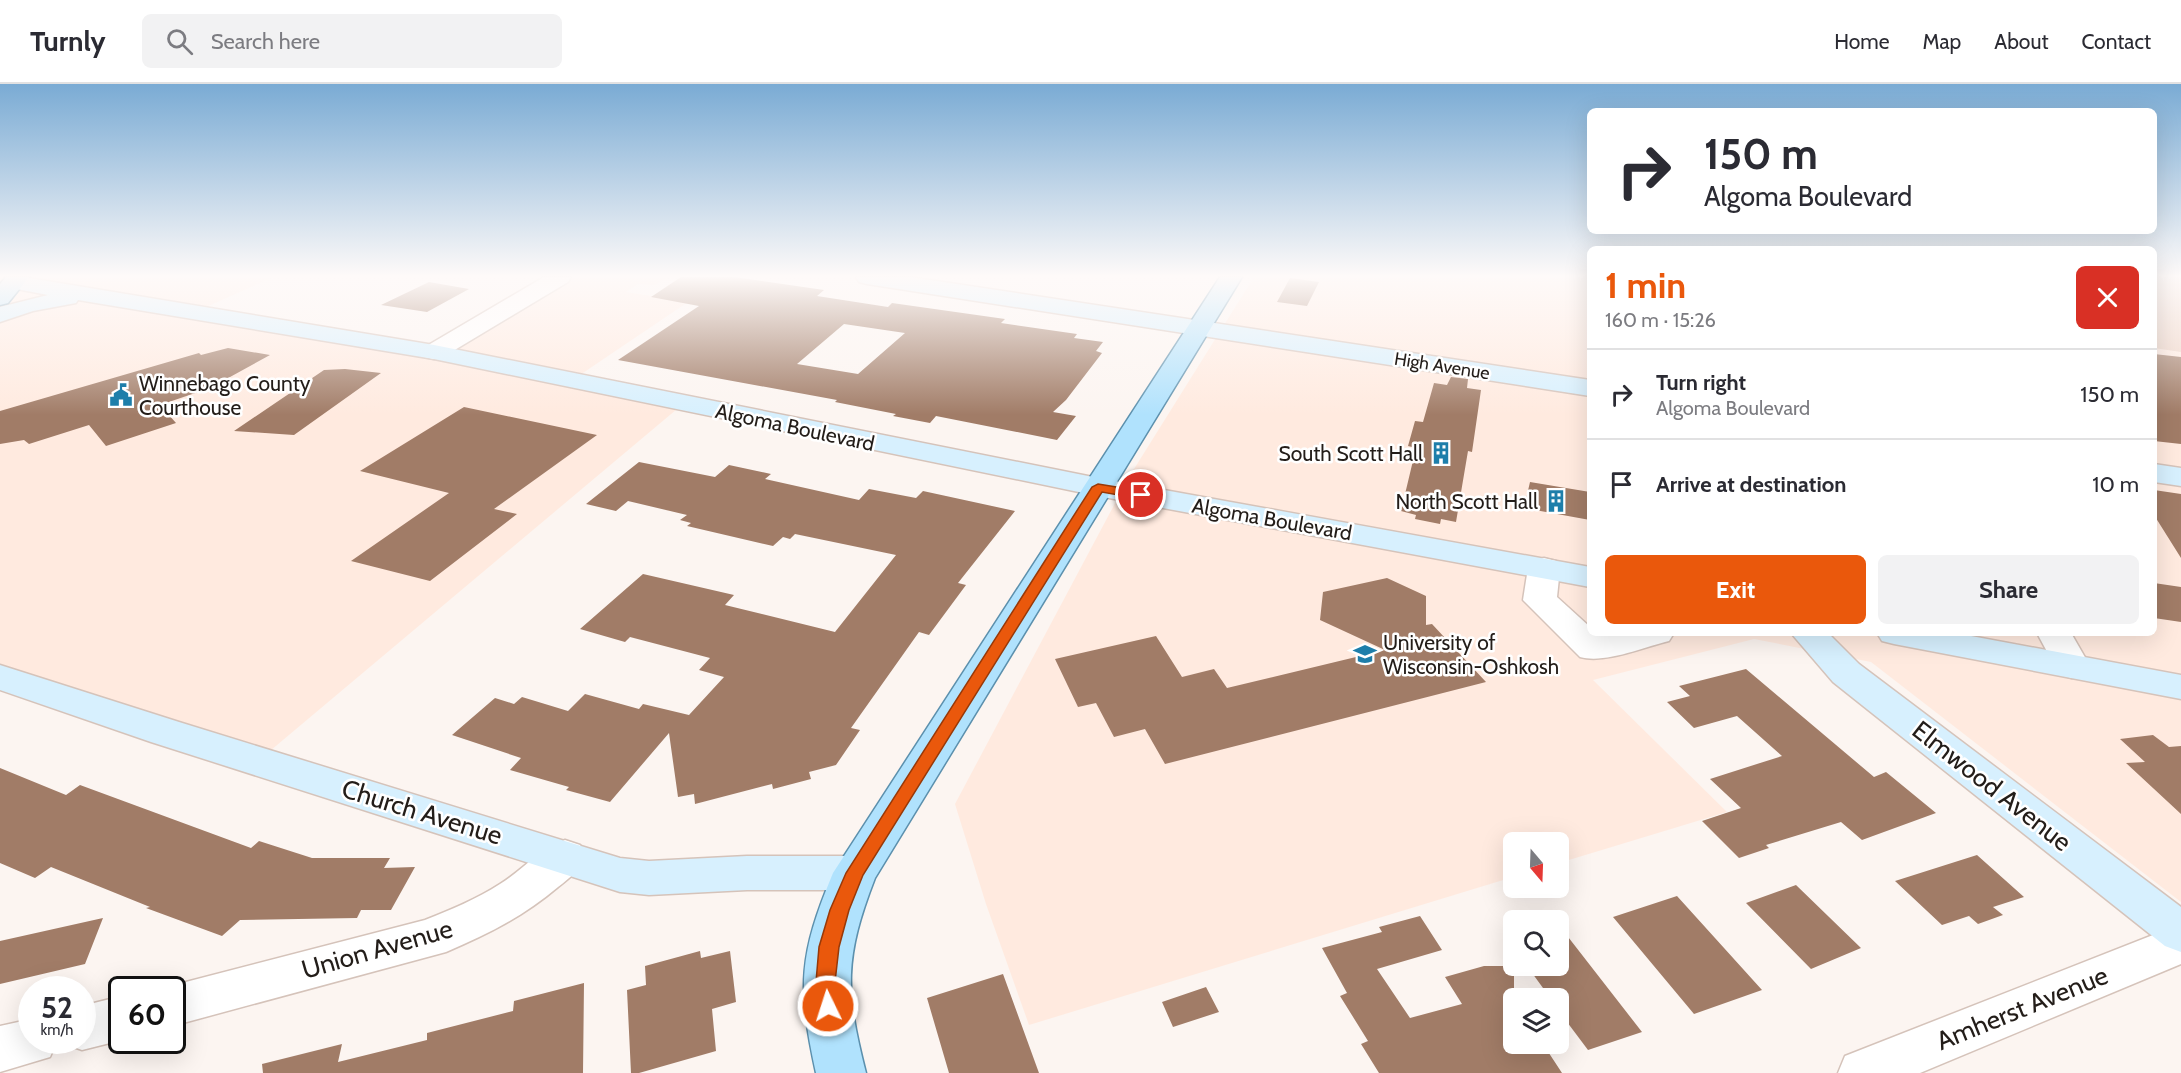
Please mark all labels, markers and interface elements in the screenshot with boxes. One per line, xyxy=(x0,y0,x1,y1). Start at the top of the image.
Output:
search box xyxy=(142,14,562,68)
text: Turnly xyxy=(30,24,106,58)
icon: search xyxy=(163,25,196,58)
text: Search here xyxy=(211,28,320,55)
text: Home xyxy=(1834,29,1890,54)
text: Map xyxy=(1923,29,1961,54)
text: About xyxy=(1994,29,2048,54)
text: Contact xyxy=(2081,29,2151,54)
text: 150 m xyxy=(1704,128,1818,180)
icon: right xyxy=(1605,132,1683,210)
text: Algoma Boulevard xyxy=(1704,180,1912,213)
text: 1 min xyxy=(1605,263,1686,307)
button: close xyxy=(2076,266,2139,329)
text: 160 m · 15:26 xyxy=(1605,308,1716,332)
street label: High Avenue xyxy=(1393,348,1491,384)
text: Turn right xyxy=(1656,369,1746,396)
place label: Winnebago County Courthouse xyxy=(139,371,311,420)
icon: right xyxy=(1605,378,1638,411)
text: 150 m xyxy=(2080,381,2139,408)
public building icon: Winnebago County Courthouse xyxy=(108,382,134,408)
text: Algoma Boulevard xyxy=(1656,396,1810,420)
street label: Algoma Boulevard xyxy=(713,398,877,456)
building icon: South Scott Hall xyxy=(1428,440,1454,466)
place label: South Scott Hall xyxy=(1278,441,1423,466)
icon: arrive xyxy=(1605,468,1638,501)
pin xyxy=(1115,469,1166,520)
text: Arrive at destination xyxy=(1656,471,1846,498)
text: 10 m xyxy=(2092,471,2139,498)
icon: arrive xyxy=(1124,478,1157,511)
building icon: North Scott Hall xyxy=(1543,488,1569,514)
place label: North Scott Hall xyxy=(1396,489,1538,514)
street label: Algoma Boulevard xyxy=(1190,493,1354,545)
button: Exit xyxy=(1605,555,1866,624)
button: Share xyxy=(1878,555,2139,624)
place label: University of Wisconsin-Oshkosh xyxy=(1383,630,1559,679)
school or university icon: University of Wisconsin-Oshkosh xyxy=(1352,641,1378,667)
street label: Elmwood Avenue xyxy=(1906,714,2078,858)
street label: Church Avenue xyxy=(338,772,506,852)
north arrow xyxy=(1503,832,1569,898)
map controls xyxy=(1503,832,1569,1054)
button: search xyxy=(1503,910,1569,976)
street label: Union Avenue xyxy=(298,912,456,986)
street label: Amherst Avenue xyxy=(1932,959,2112,1057)
position arrow xyxy=(796,974,860,1038)
speed limit sign: 60 xyxy=(108,976,186,1054)
button: layers xyxy=(1503,988,1569,1054)
text: 52 xyxy=(41,989,73,1026)
text: km/h xyxy=(41,1021,73,1039)

